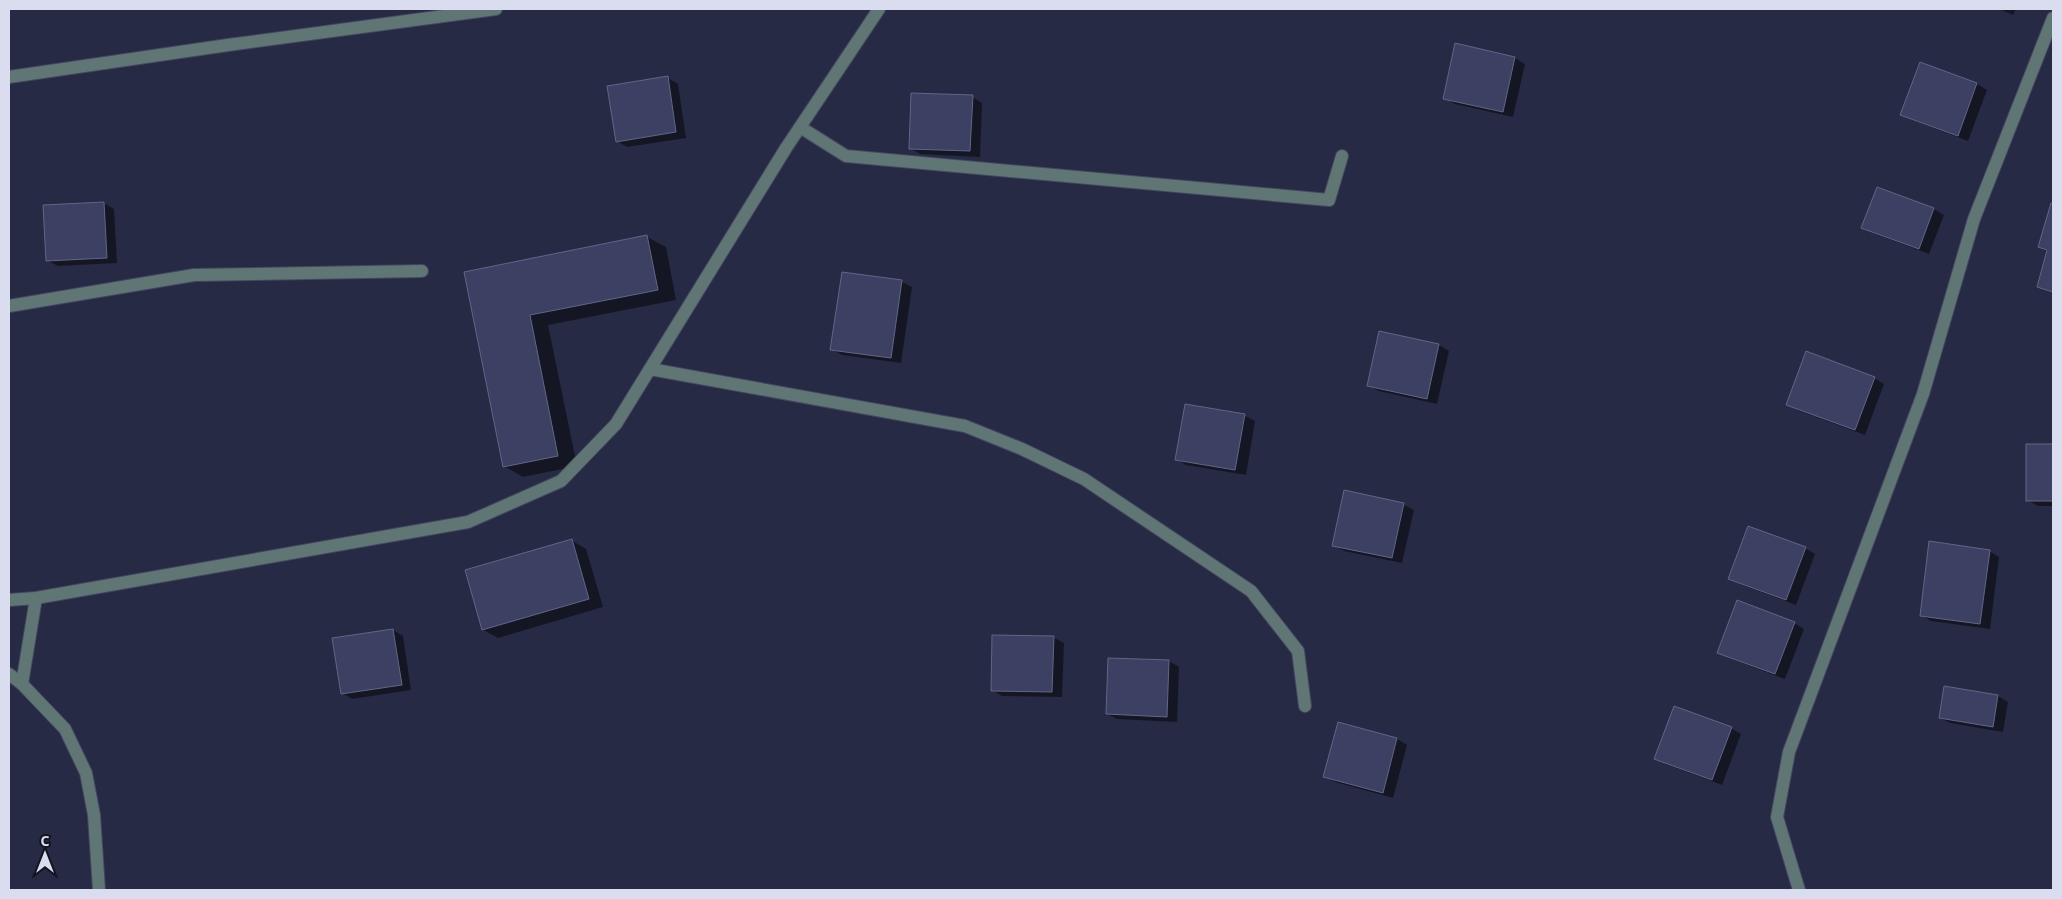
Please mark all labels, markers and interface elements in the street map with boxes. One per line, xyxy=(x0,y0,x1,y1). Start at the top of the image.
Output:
north arrow xyxy=(20,829,70,879)
text: С xyxy=(40,831,50,850)

